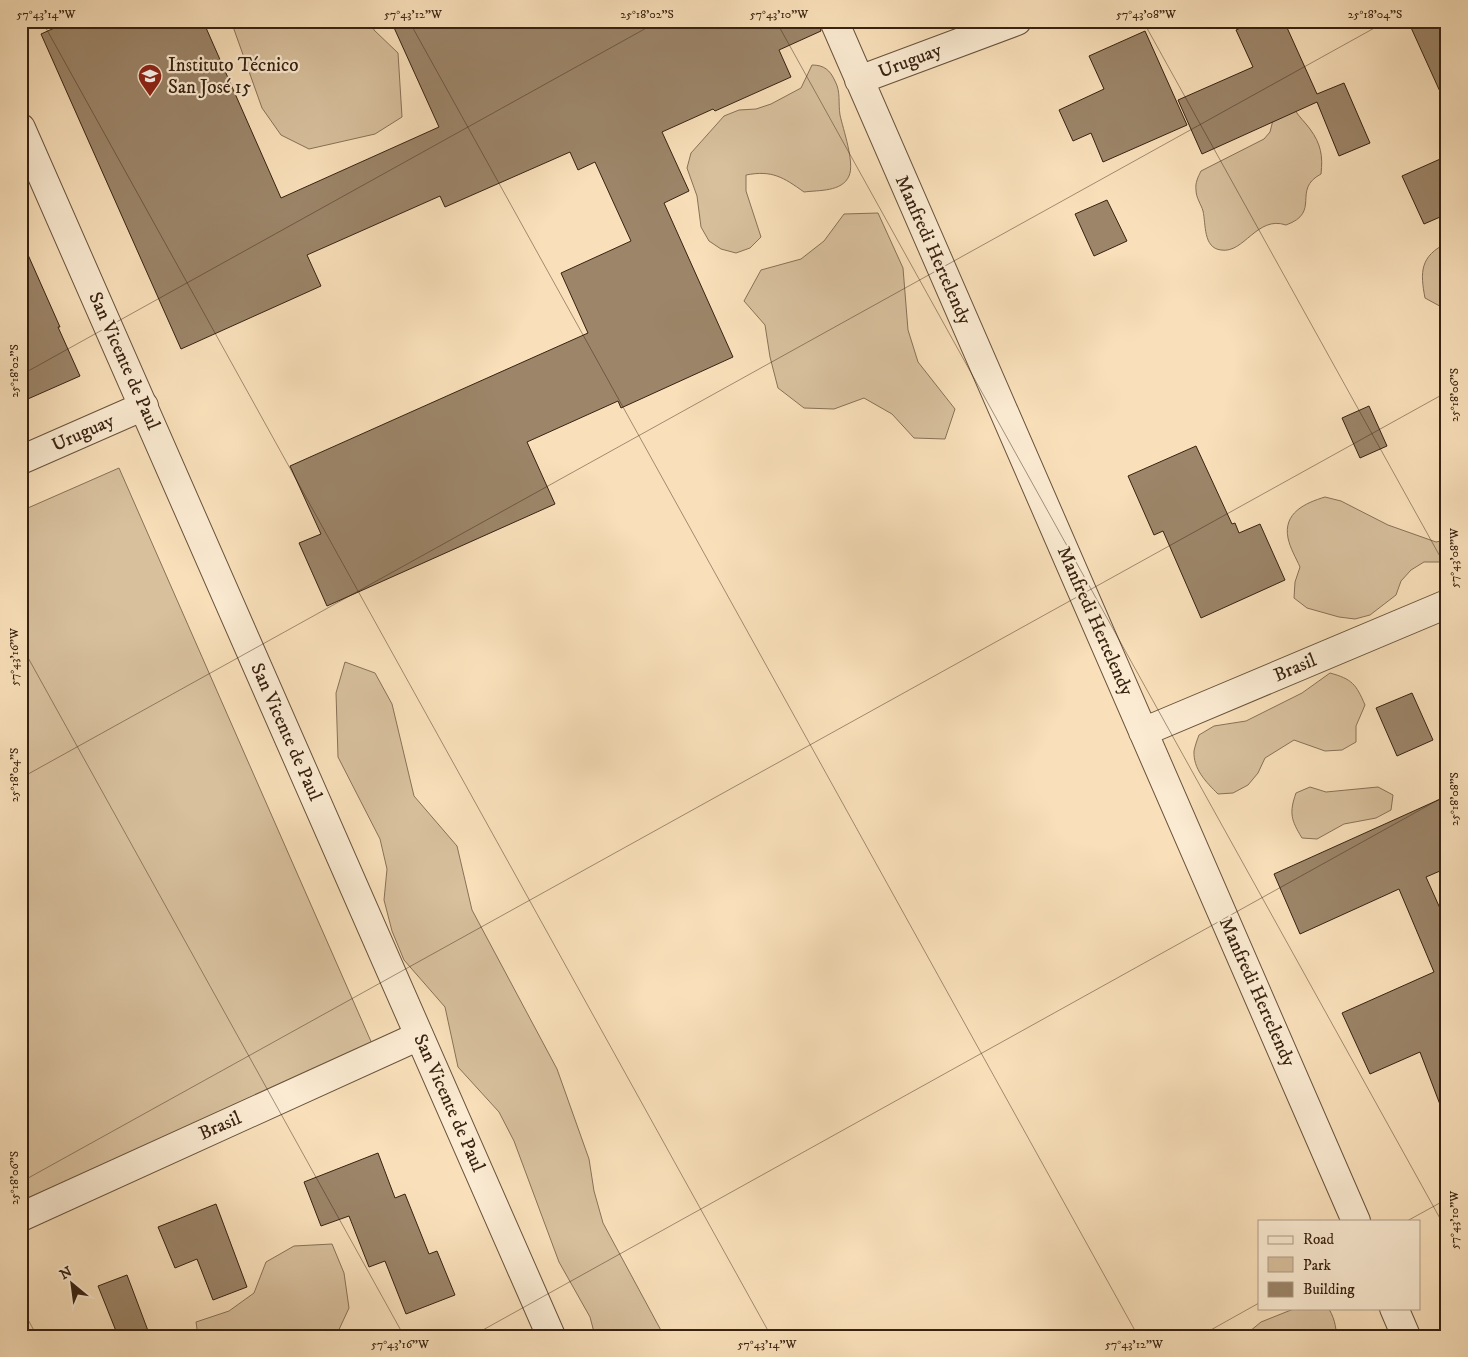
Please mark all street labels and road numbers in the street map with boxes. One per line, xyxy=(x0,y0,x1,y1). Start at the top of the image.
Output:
street label: Uruguay xyxy=(875,38,946,84)
street label: Manfredi Hertelendy xyxy=(890,172,977,329)
street label: San Vicente de Paul xyxy=(83,289,165,434)
street label: Uruguay xyxy=(48,409,119,457)
street label: Manfredi Hertelendy xyxy=(1052,543,1139,700)
street label: Brasil xyxy=(1270,649,1320,687)
street label: San Vicente de Paul xyxy=(245,660,327,805)
street label: Manfredi Hertelendy xyxy=(1214,914,1301,1071)
street label: San Vicente de Paul xyxy=(408,1031,490,1176)
street label: Brasil xyxy=(195,1106,245,1145)

